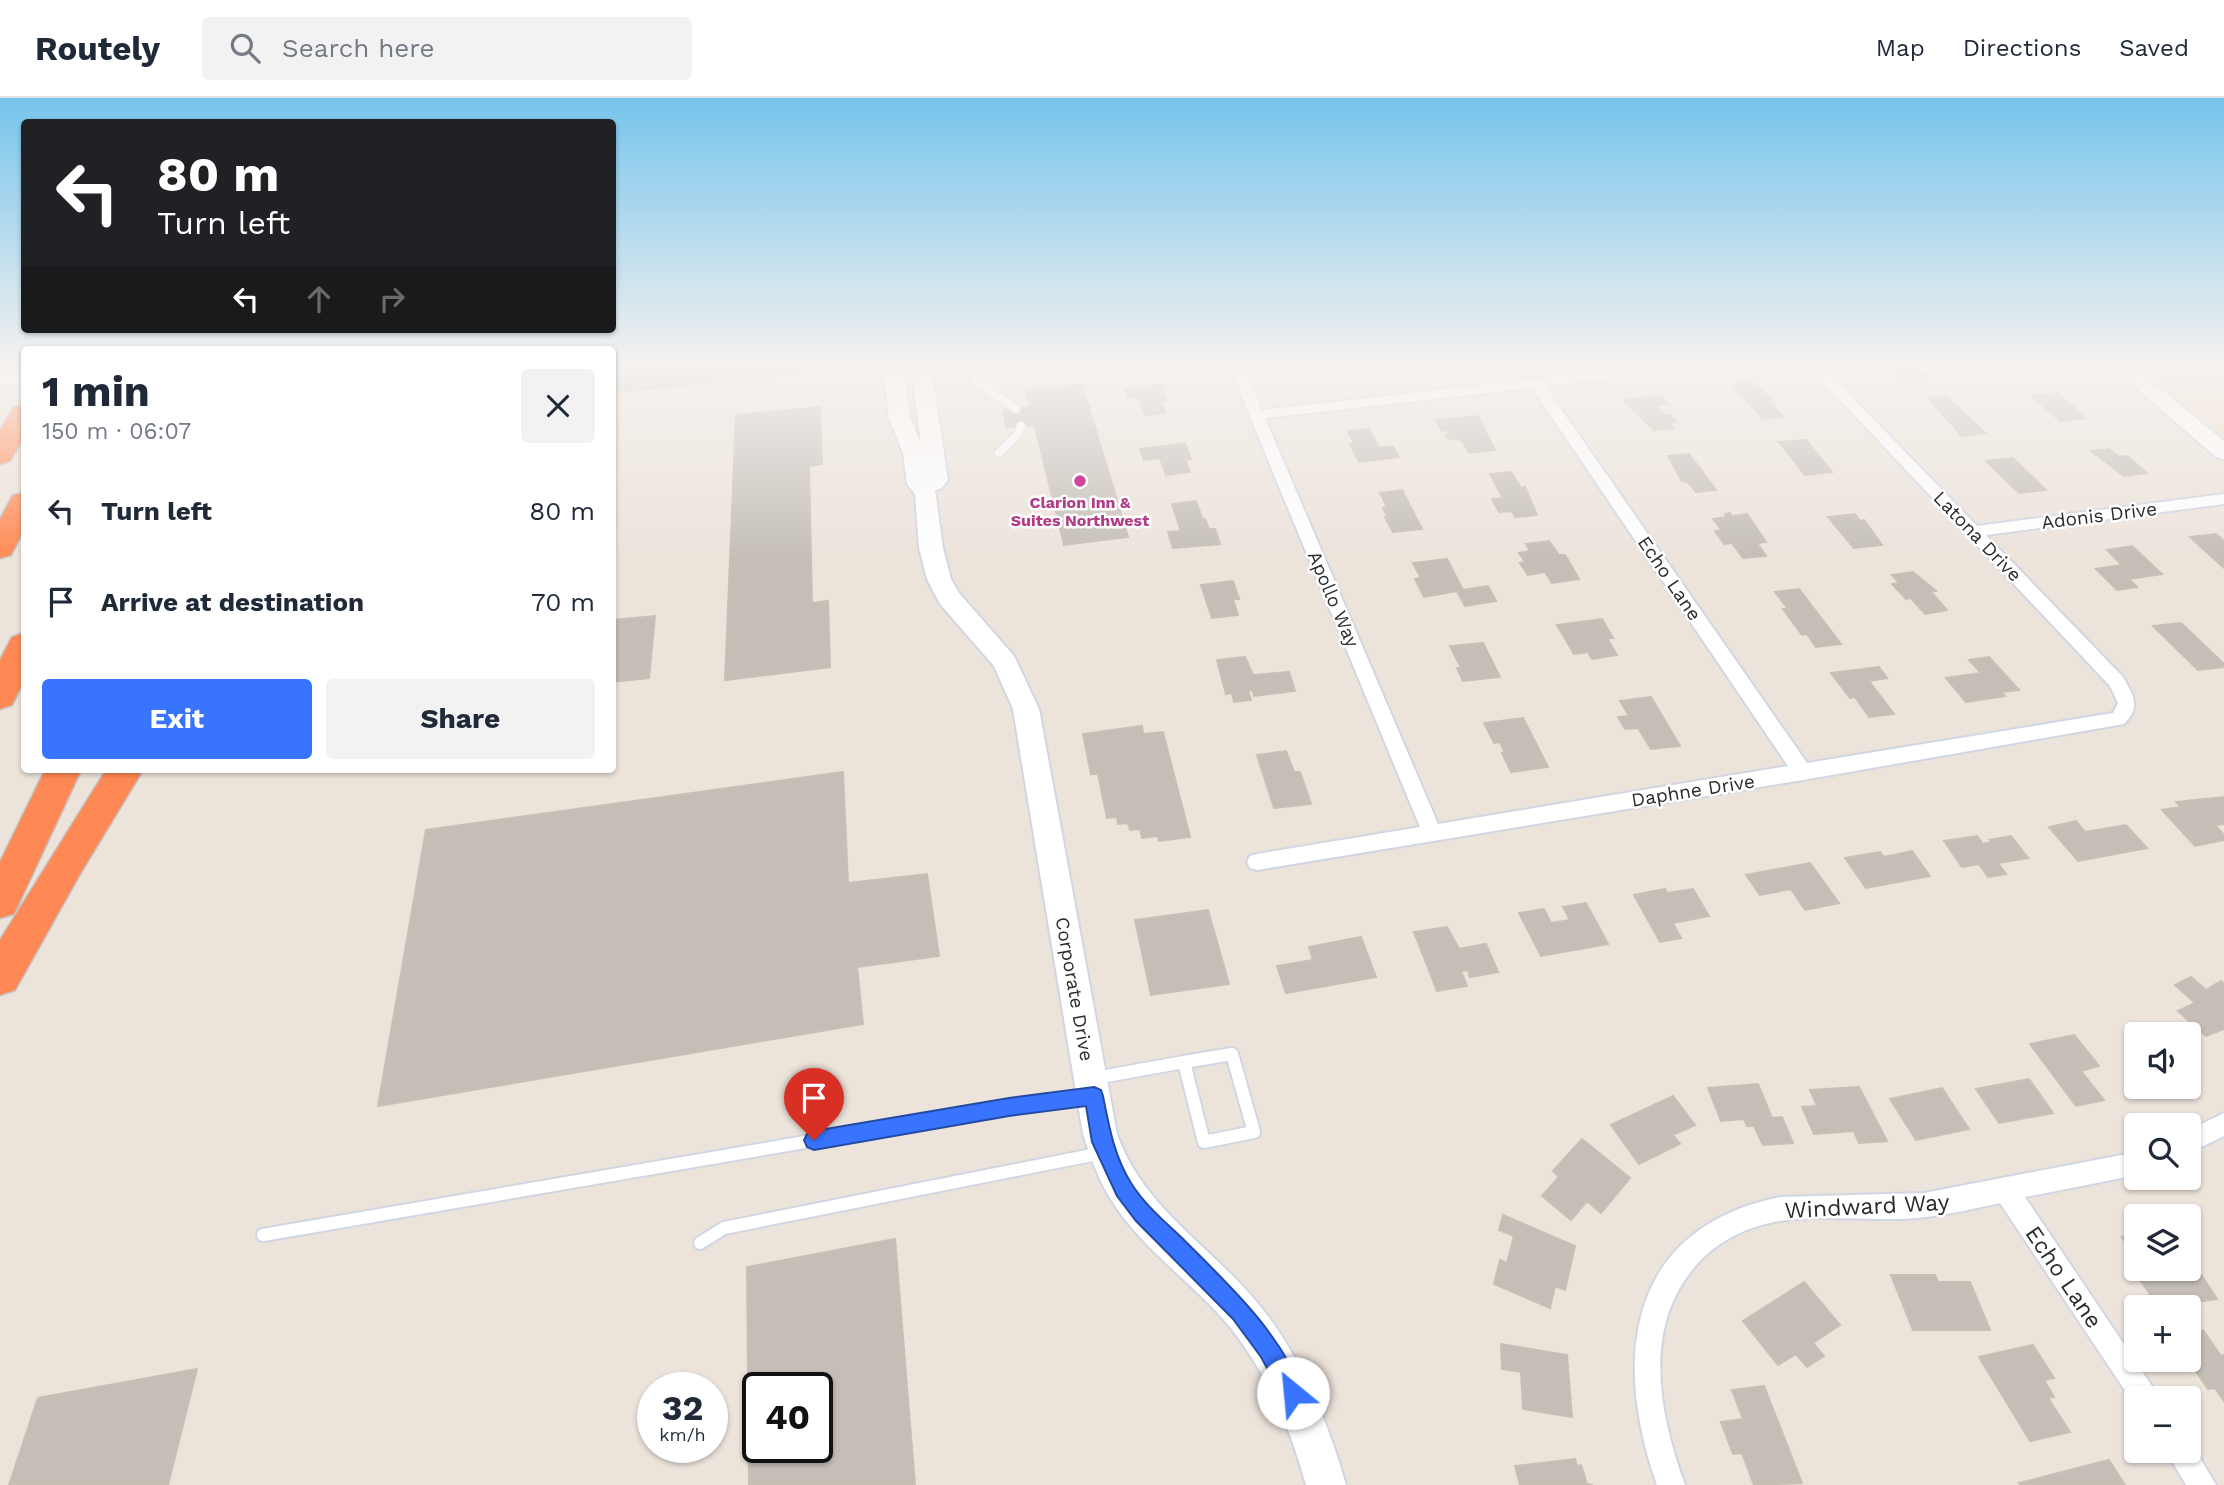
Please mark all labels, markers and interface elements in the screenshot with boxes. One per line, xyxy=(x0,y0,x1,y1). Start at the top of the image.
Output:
search box xyxy=(202,17,692,80)
text: Routely xyxy=(35,29,160,68)
icon: search xyxy=(226,29,264,67)
text: Search here xyxy=(282,33,434,63)
text: Map xyxy=(1876,34,1925,62)
text: Directions xyxy=(1963,34,2081,62)
text: Saved xyxy=(2119,34,2189,62)
text: 80 m xyxy=(157,145,279,203)
icon: left xyxy=(42,147,133,238)
text: Turn left xyxy=(157,204,290,242)
icon: left xyxy=(227,280,265,318)
icon: ahead xyxy=(300,280,338,318)
icon: right xyxy=(373,280,411,318)
text: 1 min xyxy=(42,367,150,416)
button: close xyxy=(521,369,595,443)
text: 150 m · 06:07 xyxy=(42,418,191,445)
marker: Clarion Inn & Suites Northwest xyxy=(1072,473,1088,489)
street label: Latona Drive xyxy=(1929,486,2027,586)
icon: left xyxy=(42,492,80,530)
place label: Clarion Inn & Suites Northwest xyxy=(1011,493,1149,530)
text: Turn left xyxy=(101,496,212,526)
text: 80 m xyxy=(529,496,595,526)
street label: Adonis Drive xyxy=(2040,497,2158,534)
street label: Echo Lane xyxy=(1633,532,1706,625)
street label: Apollo Way xyxy=(1303,548,1364,651)
icon: arrive xyxy=(42,583,80,621)
text: Arrive at destination xyxy=(101,587,364,617)
text: 70 m xyxy=(531,587,595,617)
button: Exit xyxy=(42,679,312,759)
button: Share xyxy=(326,679,595,759)
street label: Daphne Drive xyxy=(1630,769,1756,812)
street label: Corporate Drive xyxy=(1051,915,1099,1063)
map controls xyxy=(2124,1022,2201,1463)
button: sound xyxy=(2124,1022,2201,1099)
pin xyxy=(784,1068,844,1140)
icon: arrive xyxy=(795,1079,833,1117)
button: search xyxy=(2124,1113,2201,1190)
street label: Windward Way xyxy=(1784,1189,1950,1224)
button: layers xyxy=(2124,1204,2201,1281)
street label: Echo Lane xyxy=(2020,1221,2108,1333)
button: + xyxy=(2124,1295,2201,1372)
position arrow xyxy=(1256,1356,1330,1430)
speed limit sign: 40 xyxy=(742,1372,833,1463)
button: − xyxy=(2124,1386,2201,1463)
text: 32 xyxy=(662,1387,703,1429)
text: km/h xyxy=(659,1424,706,1445)

